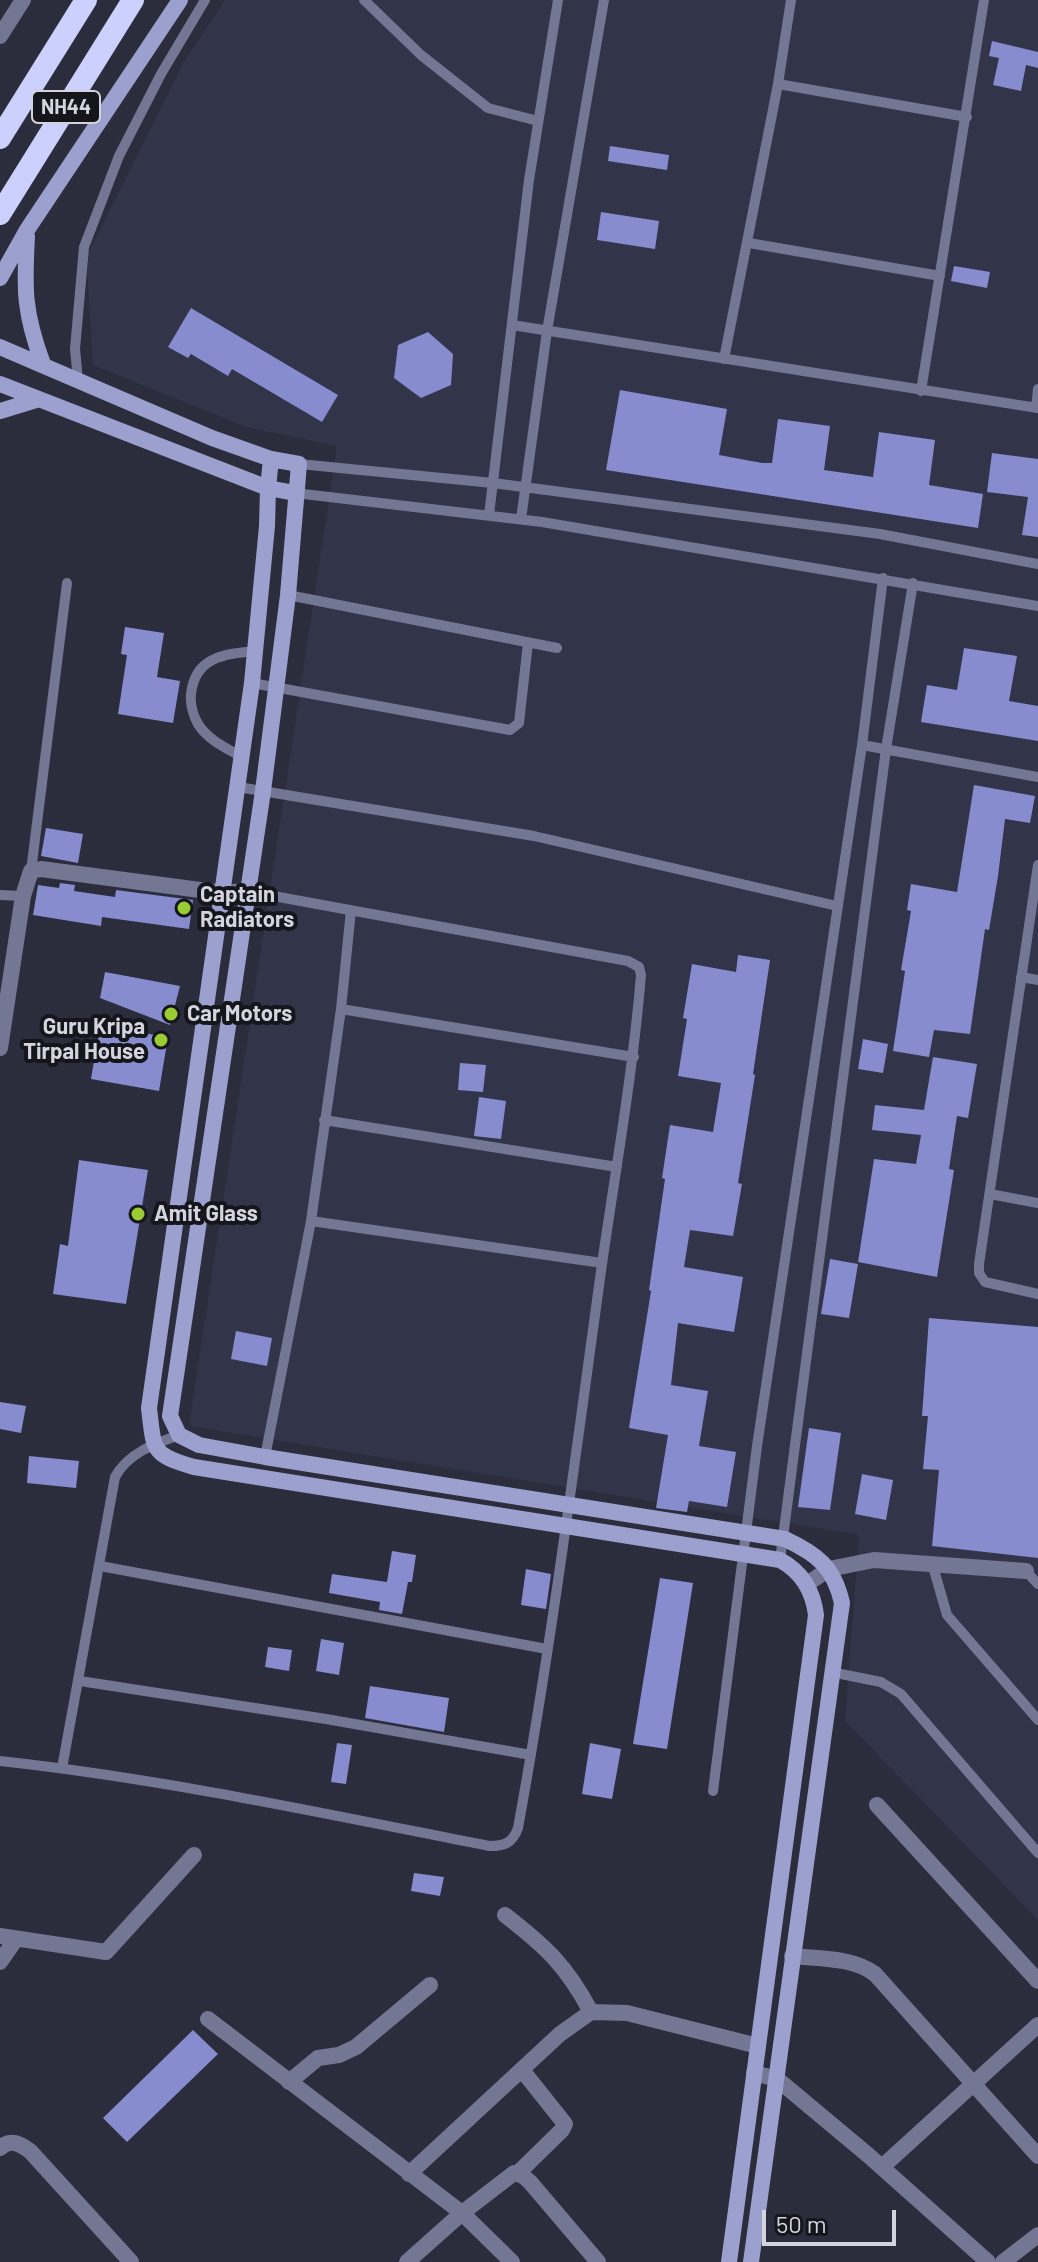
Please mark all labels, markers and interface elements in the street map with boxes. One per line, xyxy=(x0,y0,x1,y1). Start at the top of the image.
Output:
road number: NH44 xyxy=(32,91,100,123)
place label: Captain Radiators xyxy=(200,882,294,934)
marker: Captain Radiators xyxy=(175,899,193,917)
place label: Car Motors xyxy=(187,1001,292,1027)
marker: Car Motors xyxy=(162,1005,180,1023)
place label: Guru Kripa Tirpal House xyxy=(23,1014,145,1066)
marker: Guru Kripa Tirpal House xyxy=(152,1031,170,1049)
place label: Amit Glass xyxy=(154,1201,258,1227)
marker: Amit Glass xyxy=(129,1205,147,1223)
scale bar xyxy=(766,2194,900,2244)
text: 50 m xyxy=(776,2209,827,2238)

